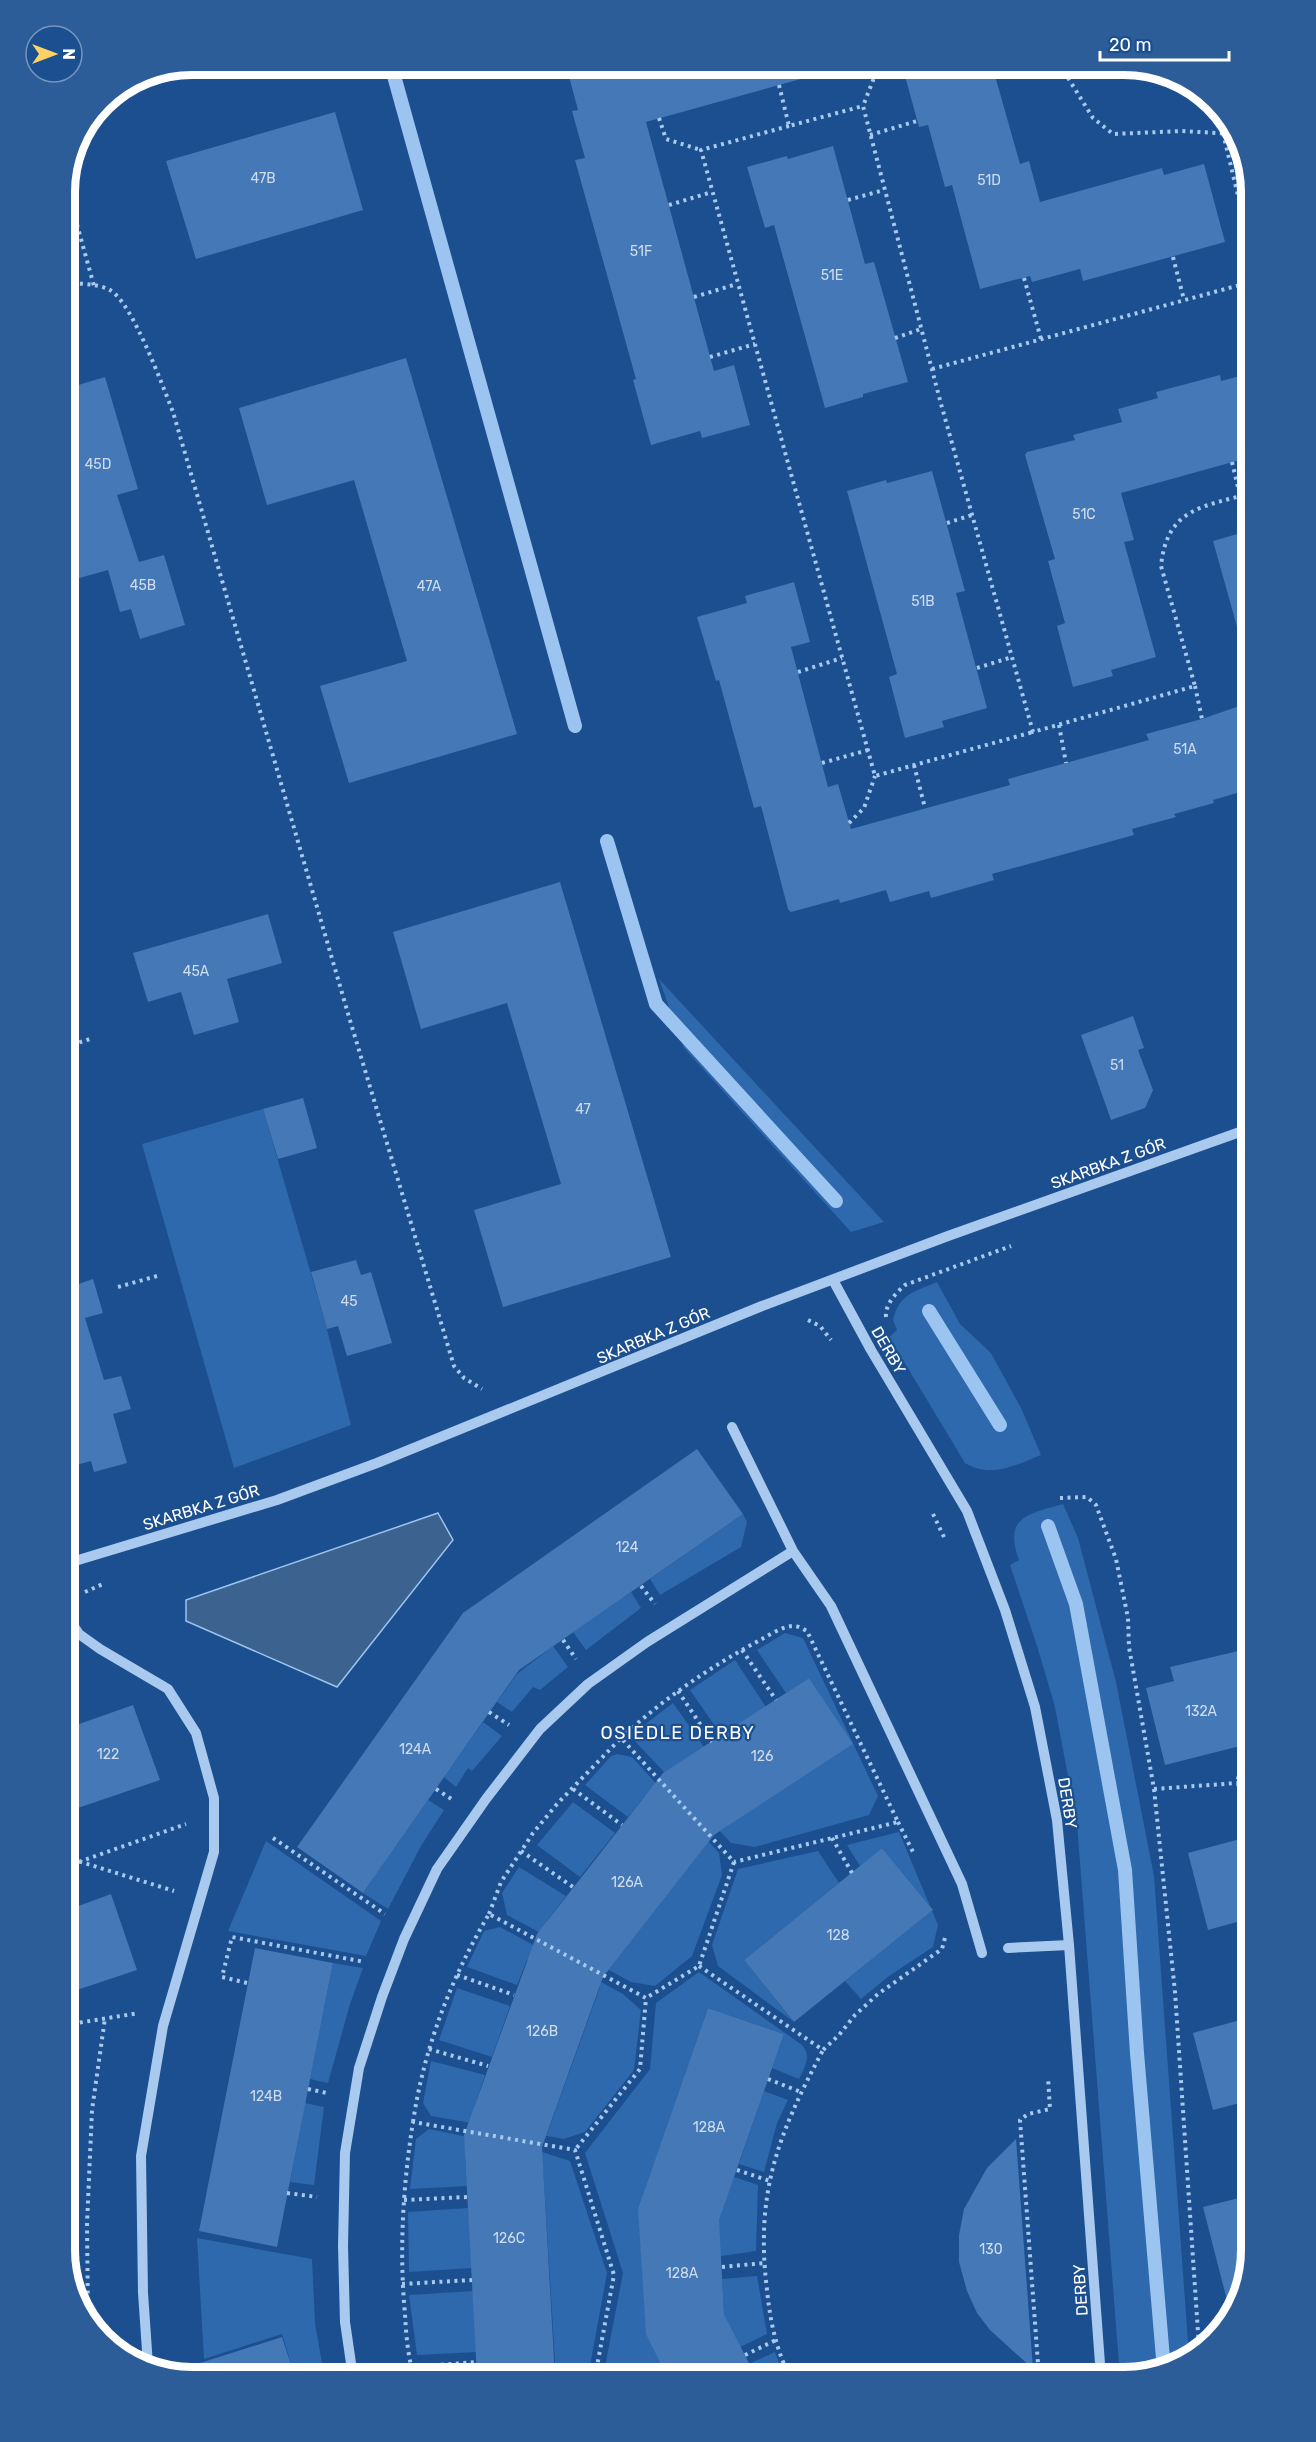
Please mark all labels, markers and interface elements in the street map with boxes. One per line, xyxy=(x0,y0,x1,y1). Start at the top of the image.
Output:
north arrow xyxy=(24,24,84,84)
scale bar xyxy=(1100,24,1229,62)
text: 20 m xyxy=(1109,34,1151,56)
text: N xyxy=(59,48,78,60)
house number: 47B xyxy=(251,170,275,187)
house number: 51D xyxy=(977,172,1001,189)
house number: 51F xyxy=(630,243,652,260)
house number: 51E xyxy=(821,267,843,284)
house number: 45D xyxy=(85,456,111,473)
house number: 51C xyxy=(1072,506,1096,523)
house number: 45B xyxy=(130,577,156,594)
house number: 47A xyxy=(417,578,442,595)
house number: 51B xyxy=(911,593,935,610)
house number: 51A xyxy=(1173,741,1197,758)
house number: 45A xyxy=(183,963,210,980)
house number: 51 xyxy=(1110,1057,1124,1074)
house number: 47 xyxy=(575,1101,591,1118)
street label: SKARBKA Z GÓR xyxy=(1048,1133,1168,1193)
house number: 45 xyxy=(340,1293,358,1310)
street label: SKARBKA Z GÓR xyxy=(593,1302,713,1368)
street label: DERBY xyxy=(867,1323,910,1377)
street label: SKARBKA Z GÓR xyxy=(140,1480,262,1534)
house number: 124 xyxy=(616,1539,639,1556)
house number: 132A xyxy=(1185,1703,1218,1720)
district label: OSIEDLE DERBY xyxy=(601,1722,755,1744)
house number: 124A xyxy=(399,1741,432,1758)
house number: 122 xyxy=(97,1746,119,1763)
house number: 126 xyxy=(751,1748,773,1765)
street label: DERBY xyxy=(1054,1776,1081,1830)
house number: 126A xyxy=(611,1874,644,1891)
house number: 128 xyxy=(826,1927,850,1944)
house number: 126B xyxy=(526,2023,558,2040)
house number: 124B xyxy=(250,2088,282,2105)
house number: 128A xyxy=(693,2119,726,2136)
house number: 126C xyxy=(493,2230,525,2247)
house number: 130 xyxy=(979,2241,1003,2258)
street label: DERBY xyxy=(1069,2263,1092,2317)
house number: 128A xyxy=(666,2265,699,2282)

